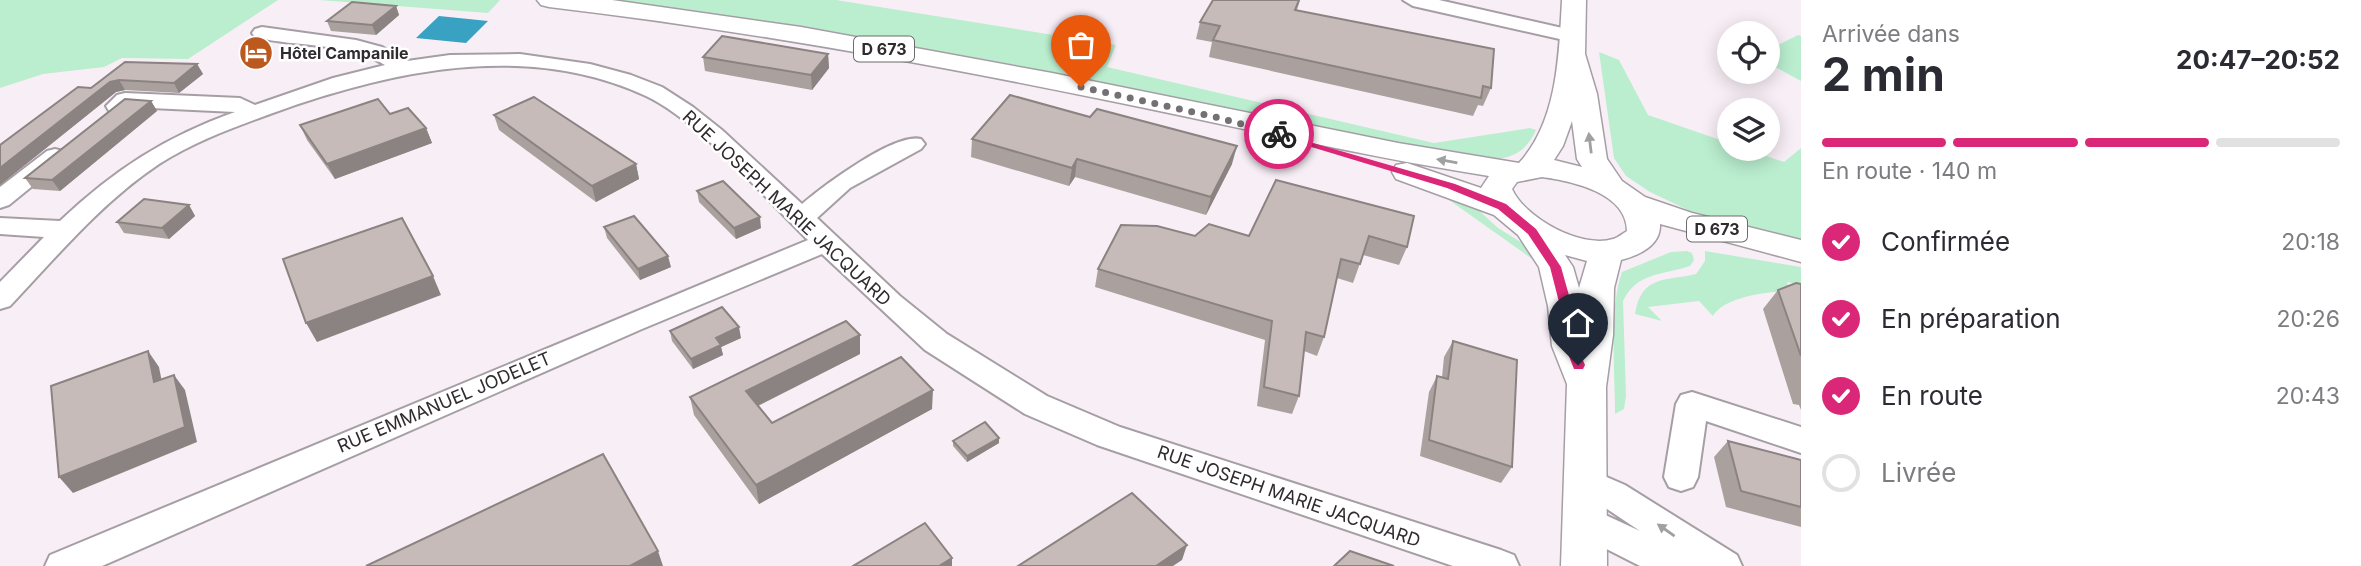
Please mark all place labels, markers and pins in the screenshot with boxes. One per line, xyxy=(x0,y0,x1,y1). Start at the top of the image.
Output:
pin xyxy=(1051,15,1111,87)
hotel icon: Hôtel Campanile xyxy=(237,34,275,72)
place label: Hôtel Campanile xyxy=(280,43,409,63)
pin xyxy=(1548,293,1608,365)

